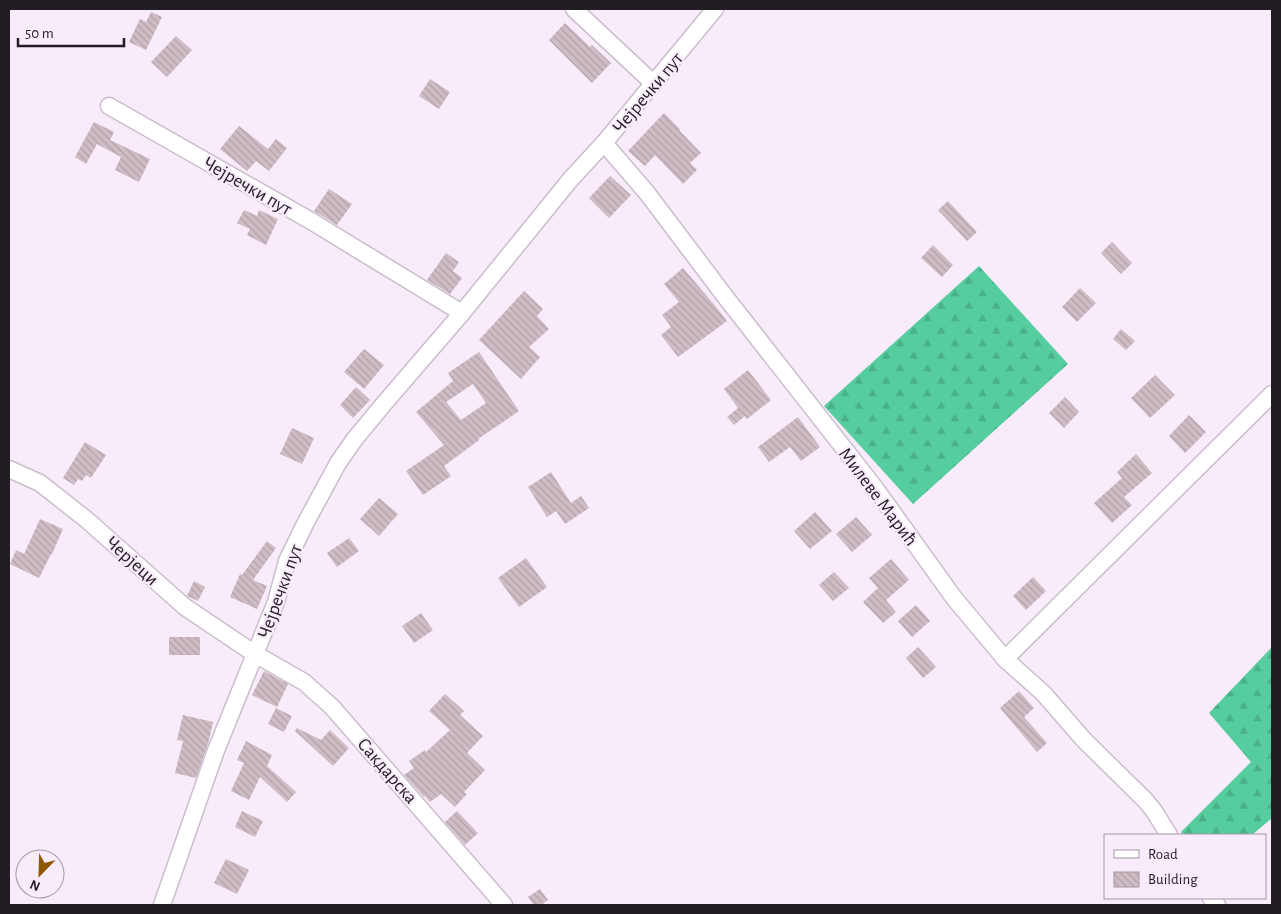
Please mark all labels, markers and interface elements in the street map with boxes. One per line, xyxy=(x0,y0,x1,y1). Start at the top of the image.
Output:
scale bar xyxy=(18,15,124,47)
text: 50 m xyxy=(25,26,54,41)
street label: Чејречки пут xyxy=(609,49,687,137)
street label: Чејречки пут xyxy=(200,153,295,219)
street label: Милеве Мaрић xyxy=(835,444,921,550)
street label: Черјеци xyxy=(102,533,162,589)
street label: Чејречки пут xyxy=(255,542,306,641)
street label: Сакдарска xyxy=(353,734,421,808)
legend xyxy=(1104,834,1266,899)
text: Road xyxy=(1148,847,1178,862)
north arrow xyxy=(15,849,65,899)
text: Building xyxy=(1148,872,1198,887)
text: N xyxy=(28,877,43,893)

